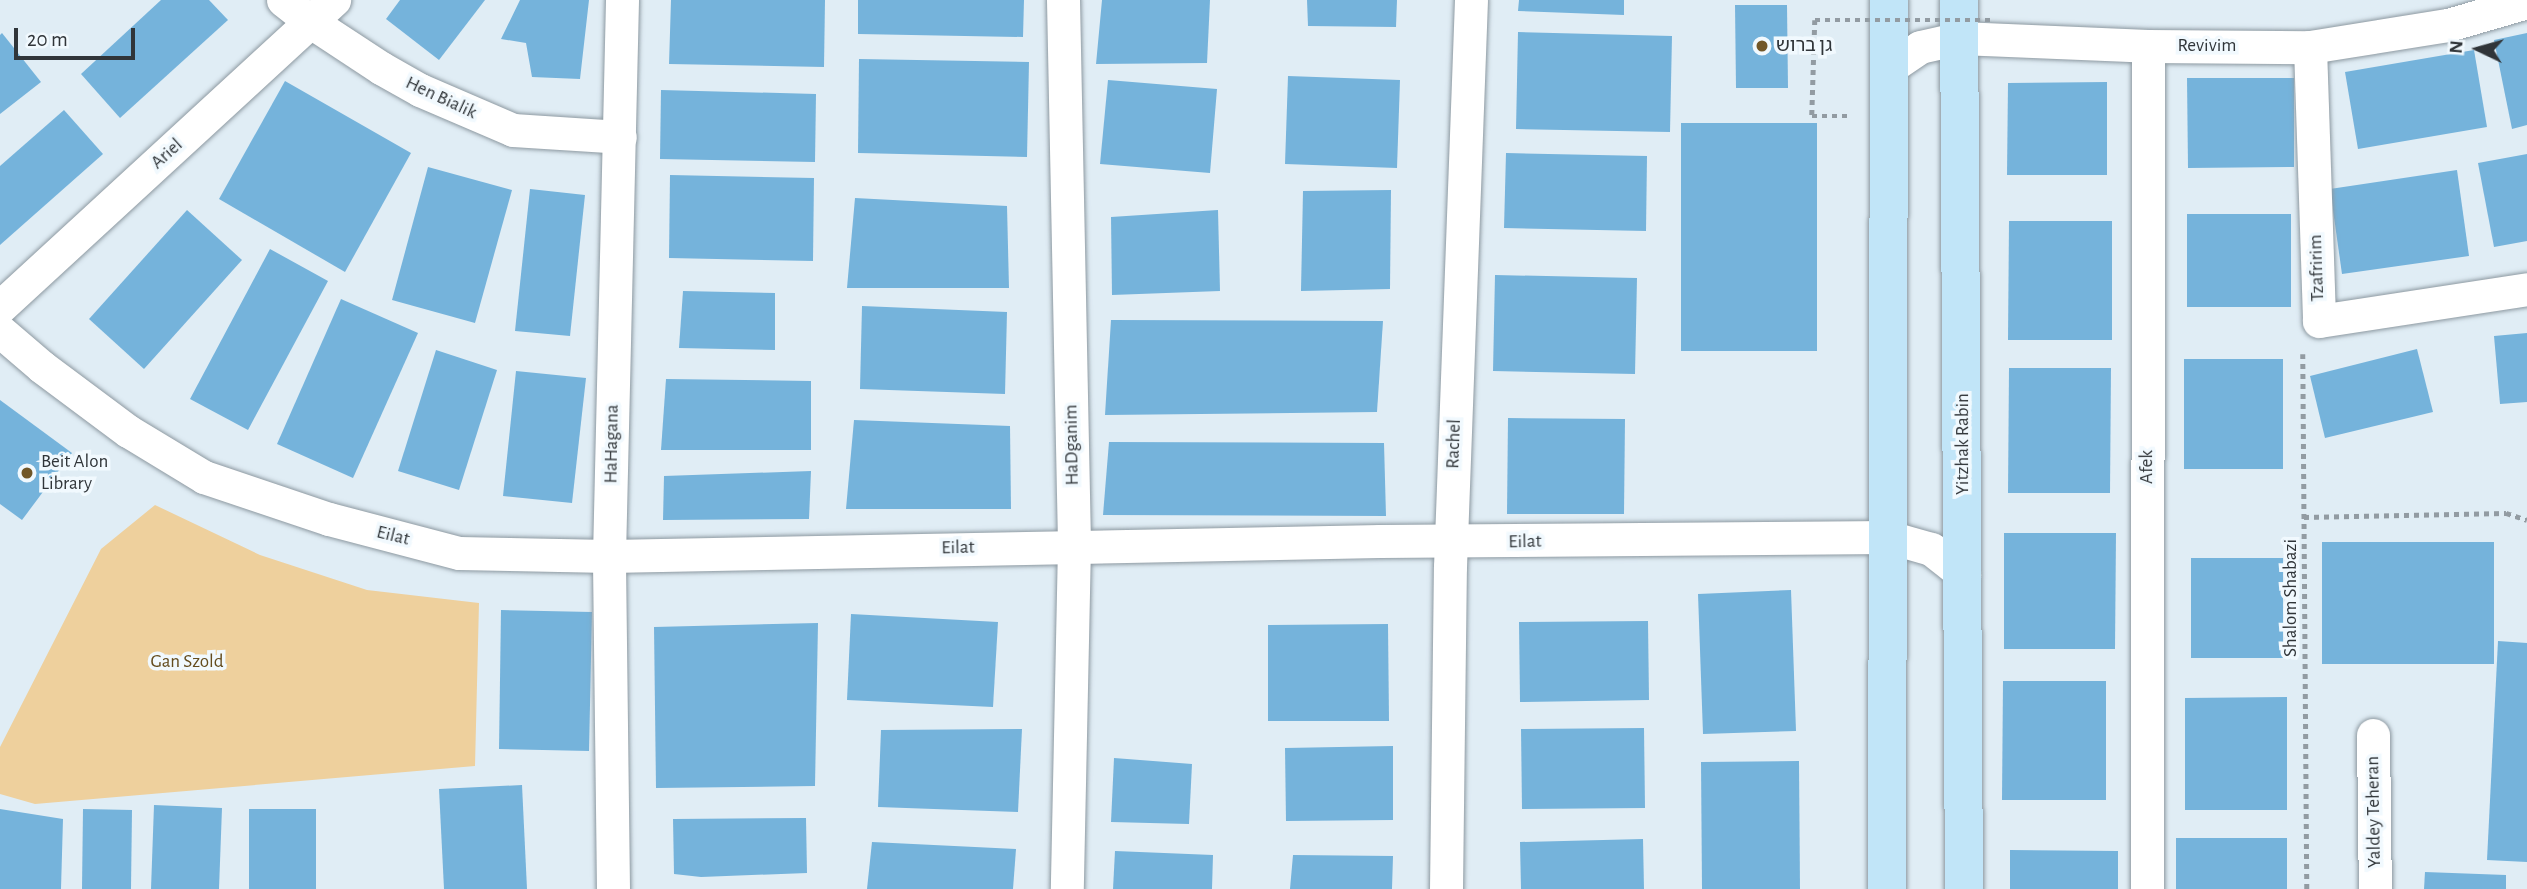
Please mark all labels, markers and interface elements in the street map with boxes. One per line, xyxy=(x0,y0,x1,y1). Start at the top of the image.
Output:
scale bar xyxy=(18,14,138,58)
north arrow xyxy=(2443,14,2513,84)
text: 20 m xyxy=(27,29,68,50)
place label: גן ברוש xyxy=(1776,35,1832,57)
street label: Revivim xyxy=(2177,35,2237,57)
marker: גן ברוש xyxy=(1754,38,1770,54)
text: N xyxy=(2447,40,2467,55)
street label: Hen Bialik xyxy=(402,72,480,124)
street label: Ariel xyxy=(146,134,188,174)
street label: Tzafririm xyxy=(2304,234,2330,302)
street label: Yitzhak Rabin xyxy=(1952,393,1974,495)
street label: HaHagana xyxy=(600,404,624,484)
street label: HaDganim xyxy=(1060,404,1084,486)
street label: Rachel xyxy=(1442,419,1466,469)
street label: Afek xyxy=(2136,450,2158,484)
place label: Beit Alon Library xyxy=(41,451,108,495)
marker: Beit Alon Library xyxy=(19,465,35,481)
street label: Eilat xyxy=(374,521,412,551)
street label: Eilat xyxy=(1508,530,1542,554)
street label: Eilat xyxy=(941,536,975,560)
street label: Shalom Shabazi xyxy=(2280,539,2302,657)
park label: Gan Szold xyxy=(150,651,224,673)
street label: Yaldey Teheran xyxy=(2362,756,2386,868)

